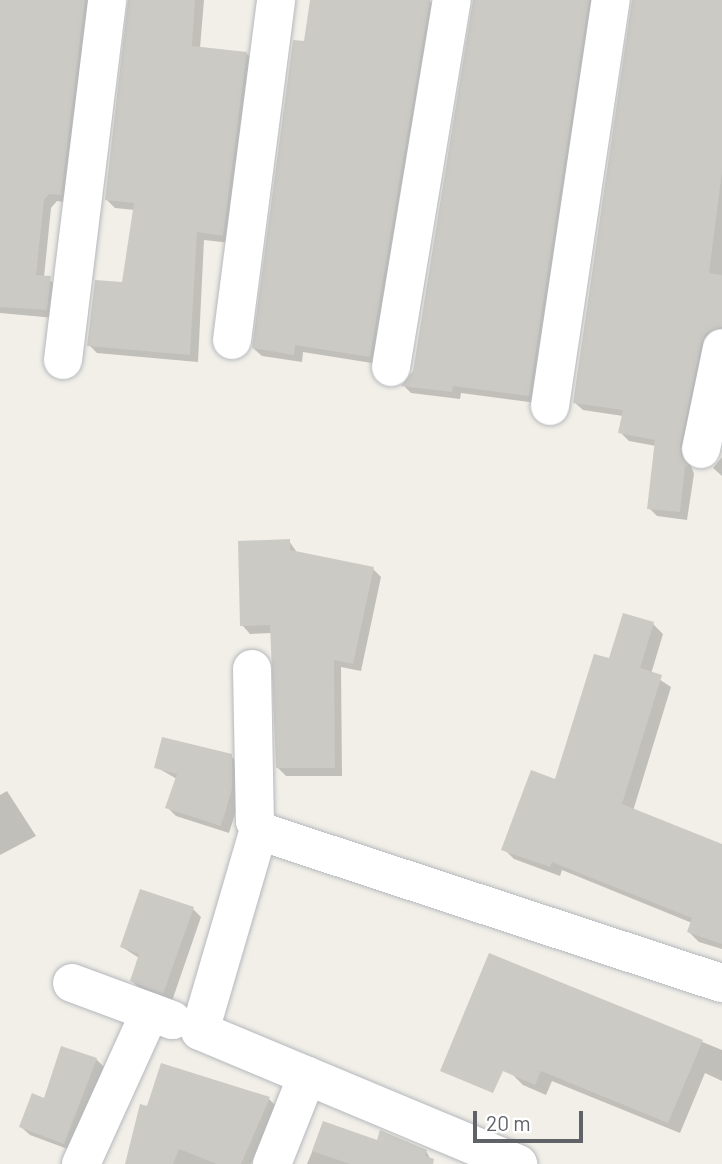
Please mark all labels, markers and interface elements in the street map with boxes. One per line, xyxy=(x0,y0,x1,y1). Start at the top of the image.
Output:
scale bar xyxy=(477,1098,587,1142)
text: 20 m xyxy=(486,1110,531,1135)

